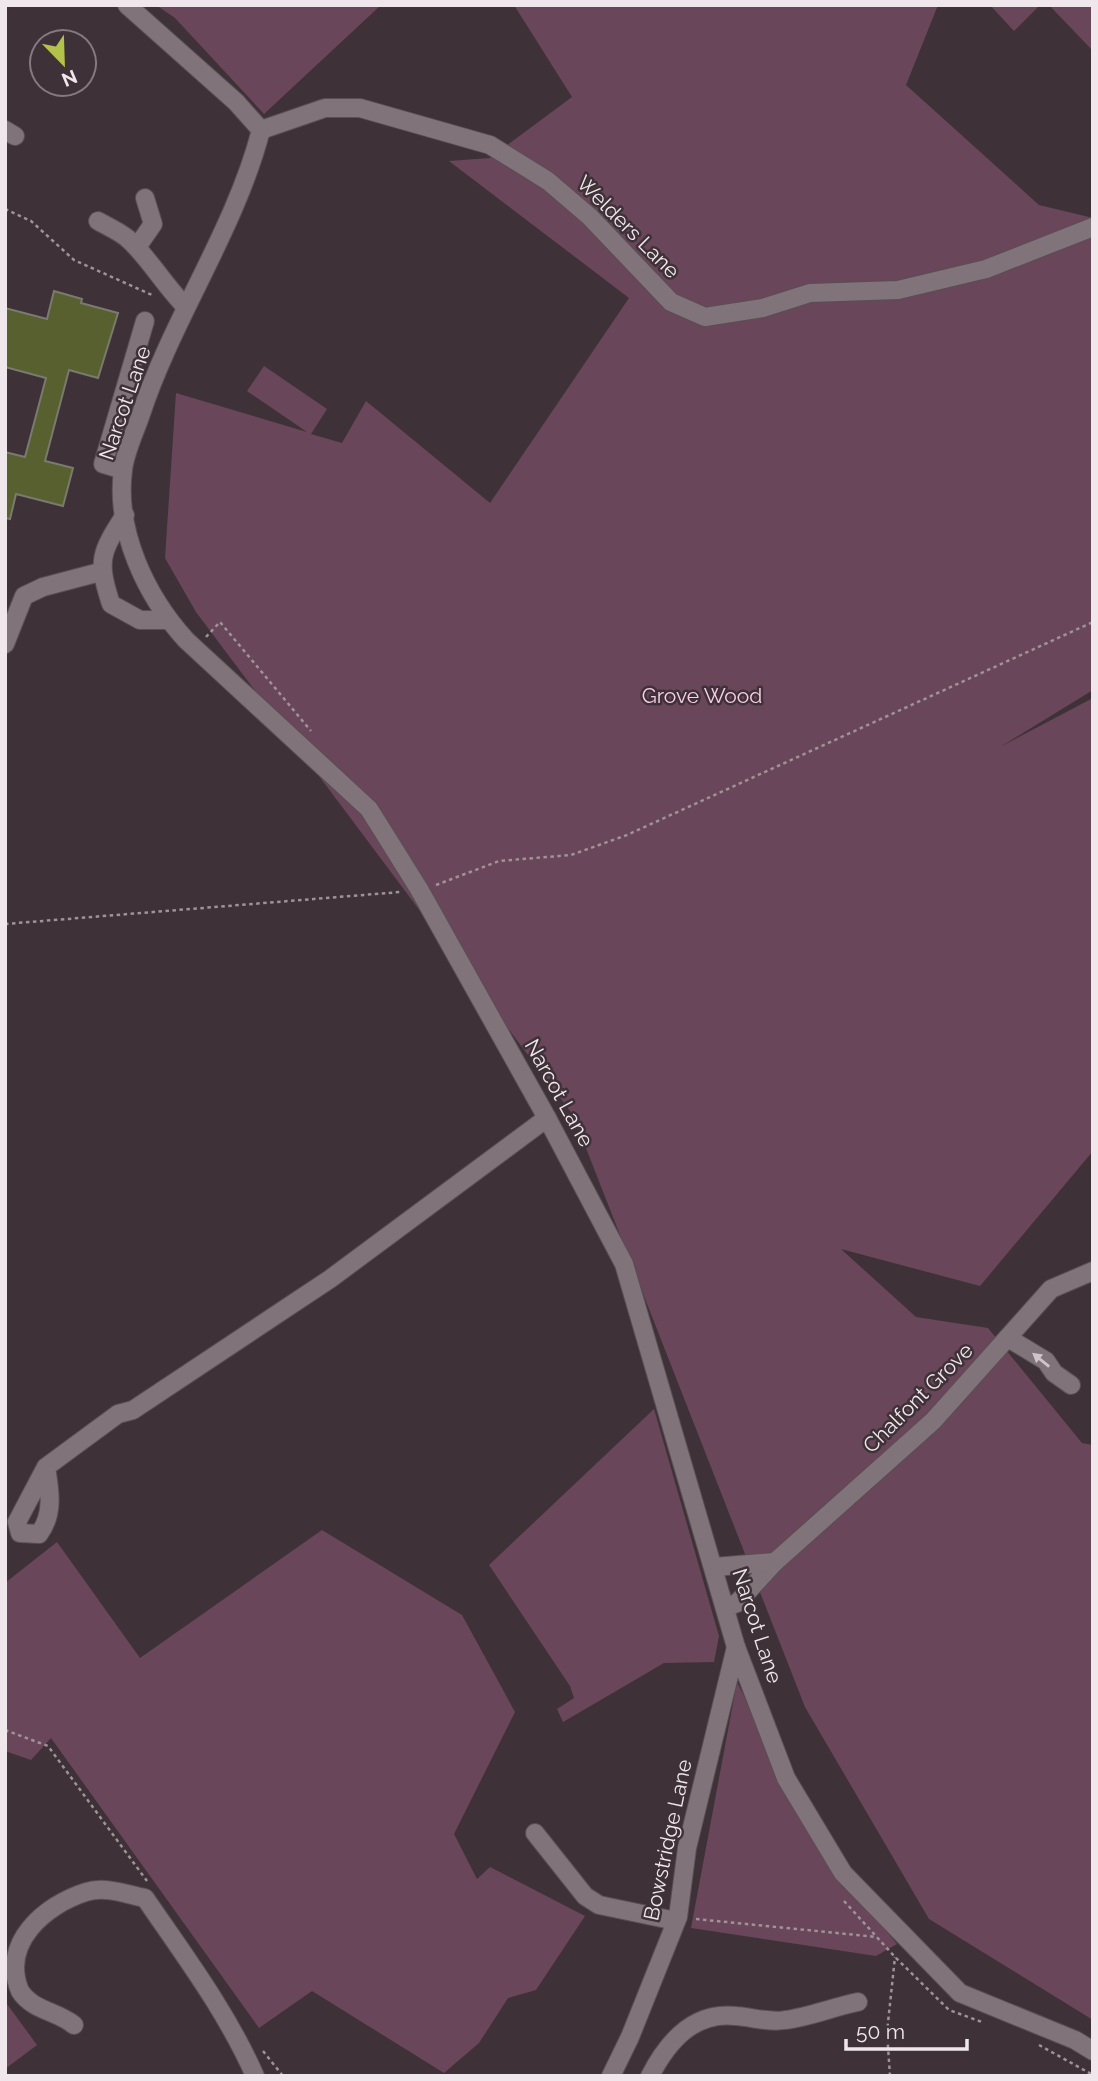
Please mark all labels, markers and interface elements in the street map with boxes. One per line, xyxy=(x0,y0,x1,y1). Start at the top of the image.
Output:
north arrow xyxy=(28,28,98,98)
text: N xyxy=(59,66,81,92)
street label: Welders Lane xyxy=(572,170,685,283)
street label: Narcot Lane xyxy=(93,343,156,463)
park label: Grove Wood xyxy=(642,683,762,708)
street label: Narcot Lane xyxy=(520,1035,599,1151)
street label: Chalfont Grove xyxy=(858,1338,978,1458)
one-way arrow xyxy=(1032,1352,1050,1367)
street label: Narcot Lane xyxy=(727,1565,788,1686)
street label: Bowstridge Lane xyxy=(638,1757,697,1923)
scale bar xyxy=(846,2008,967,2052)
text: 50 m xyxy=(856,2019,905,2044)

